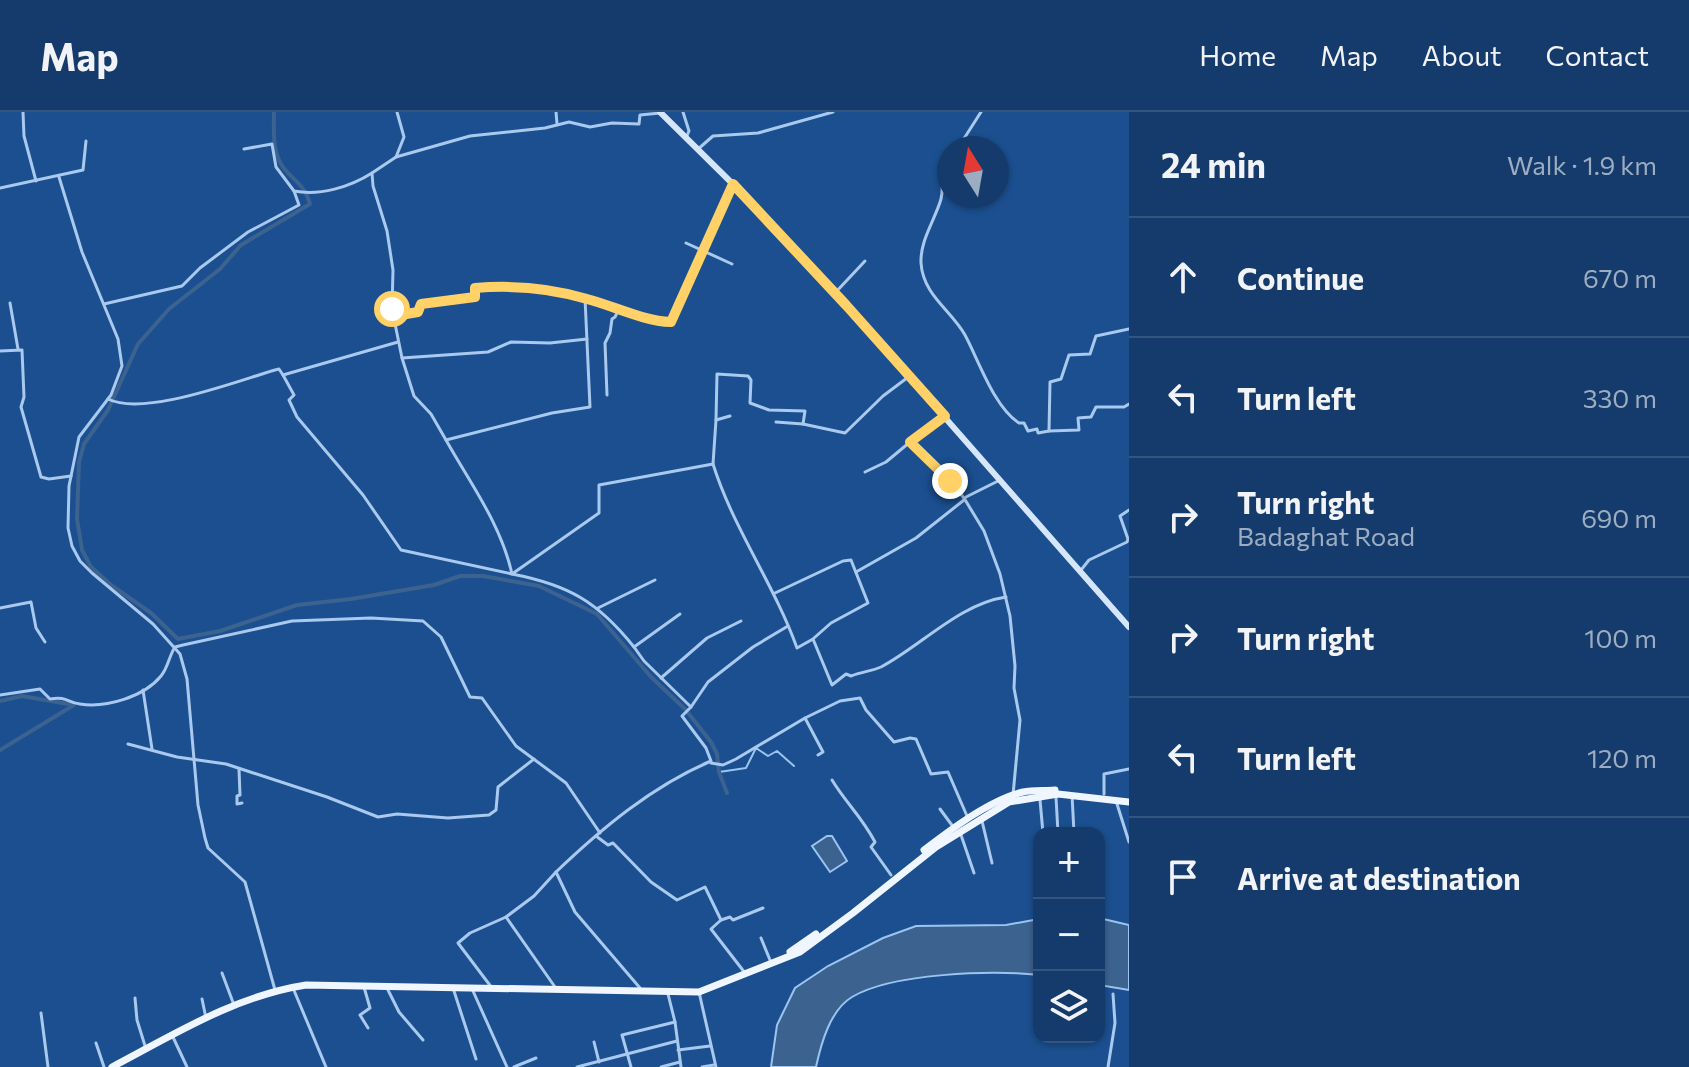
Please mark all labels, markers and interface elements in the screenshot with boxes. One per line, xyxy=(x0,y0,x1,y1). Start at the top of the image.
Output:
text: Map xyxy=(40,32,119,79)
text: Home xyxy=(1199,38,1276,72)
text: Map xyxy=(1320,38,1378,72)
text: About xyxy=(1422,38,1502,72)
text: Contact xyxy=(1546,38,1649,72)
north arrow xyxy=(937,136,1009,208)
text: 24 min xyxy=(1161,143,1266,185)
text: Walk · 1.9 km xyxy=(1507,149,1657,180)
icon: ahead xyxy=(1161,255,1205,299)
text: Continue xyxy=(1237,259,1364,296)
text: 670 m xyxy=(1583,262,1657,293)
route start xyxy=(374,291,410,327)
icon: left xyxy=(1161,375,1205,419)
text: Turn left xyxy=(1237,379,1356,416)
text: 330 m xyxy=(1583,382,1657,413)
route end xyxy=(932,463,968,499)
text: Turn right xyxy=(1237,483,1374,520)
icon: right xyxy=(1161,495,1205,539)
text: 690 m xyxy=(1581,502,1657,533)
text: Badaghat Road xyxy=(1237,520,1415,551)
icon: right xyxy=(1161,615,1205,659)
text: Turn right xyxy=(1237,619,1374,656)
text: 100 m xyxy=(1584,622,1657,653)
icon: left xyxy=(1161,735,1205,779)
text: Turn left xyxy=(1237,739,1356,776)
text: 120 m xyxy=(1587,742,1657,773)
map controls xyxy=(1033,827,1105,1043)
button: + xyxy=(1033,827,1105,899)
icon: arrive xyxy=(1161,855,1205,899)
text: Arrive at destination xyxy=(1237,859,1521,896)
button: − xyxy=(1033,899,1105,971)
button: layers xyxy=(1033,971,1105,1043)

